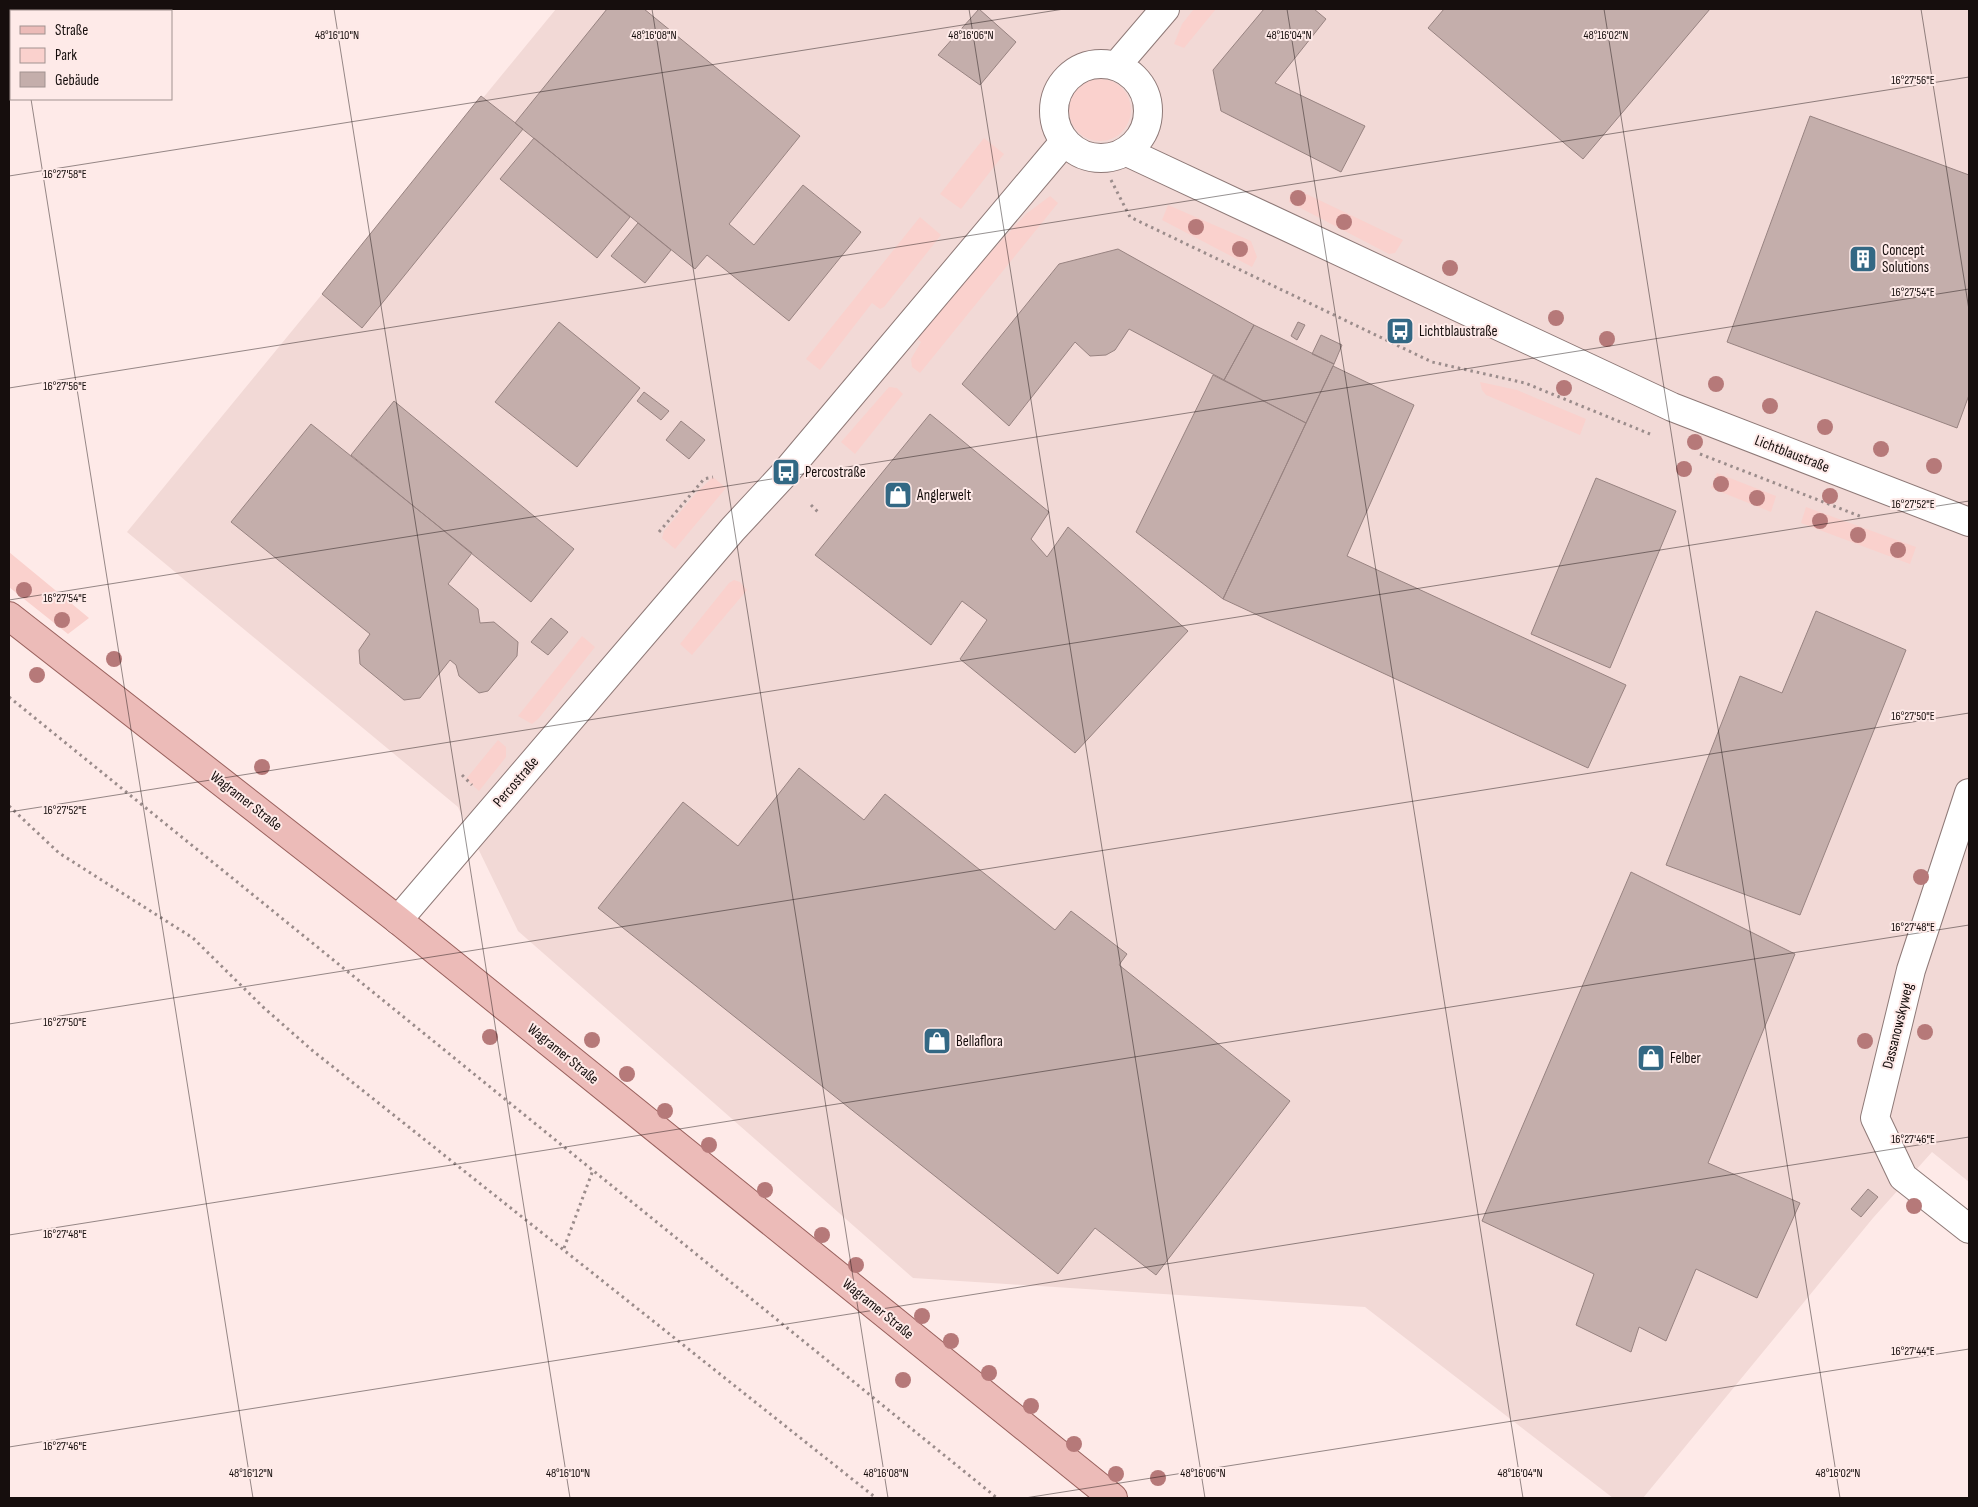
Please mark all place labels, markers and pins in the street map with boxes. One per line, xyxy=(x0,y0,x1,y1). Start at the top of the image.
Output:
place label: Concept Solutions xyxy=(1882,241,1929,277)
building icon: Concept Solutions xyxy=(1848,244,1878,274)
bus stop icon: Lichtblaustraße xyxy=(1385,316,1415,346)
place label: Lichtblaustraße xyxy=(1419,322,1498,341)
bus stop icon: Percostraße xyxy=(771,457,801,487)
place label: Percostraße xyxy=(805,463,866,482)
shop icon: Anglerwelt xyxy=(883,480,913,510)
place label: Anglerwelt xyxy=(916,486,972,505)
shop icon: Bellaflora xyxy=(922,1026,952,1056)
place label: Bellaflora xyxy=(956,1032,1003,1051)
shop icon: Felber xyxy=(1636,1043,1666,1073)
place label: Felber xyxy=(1670,1049,1702,1068)

